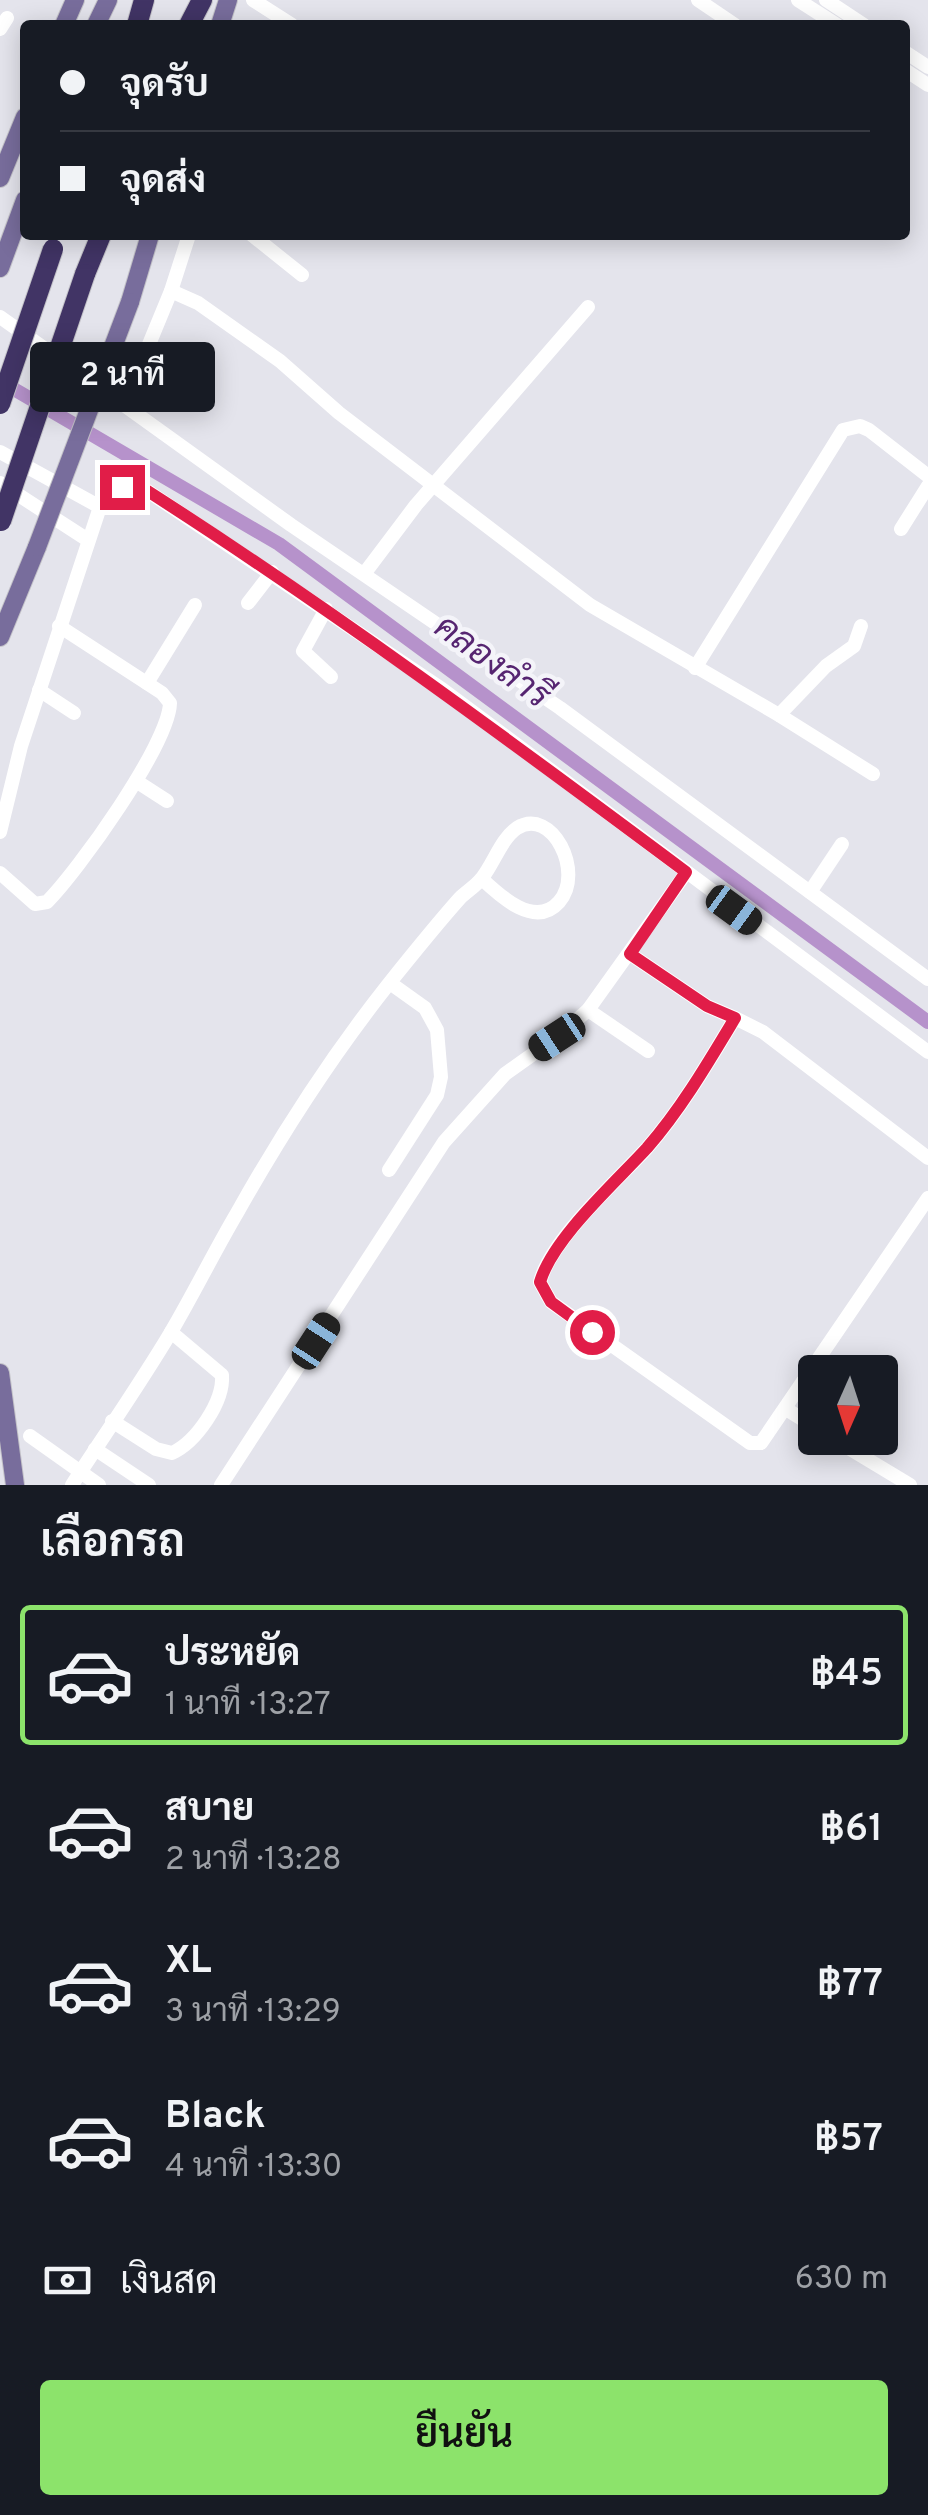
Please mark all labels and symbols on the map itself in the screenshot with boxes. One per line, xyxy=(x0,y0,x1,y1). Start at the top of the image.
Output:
callout: 2 นาที xyxy=(29,342,214,412)
route end xyxy=(100,465,145,510)
water label: คลองลำรี xyxy=(425,603,561,721)
car xyxy=(701,880,767,940)
car xyxy=(524,1008,590,1066)
car xyxy=(287,1308,345,1374)
route start xyxy=(570,1310,615,1355)
north arrow xyxy=(798,1355,898,1455)

